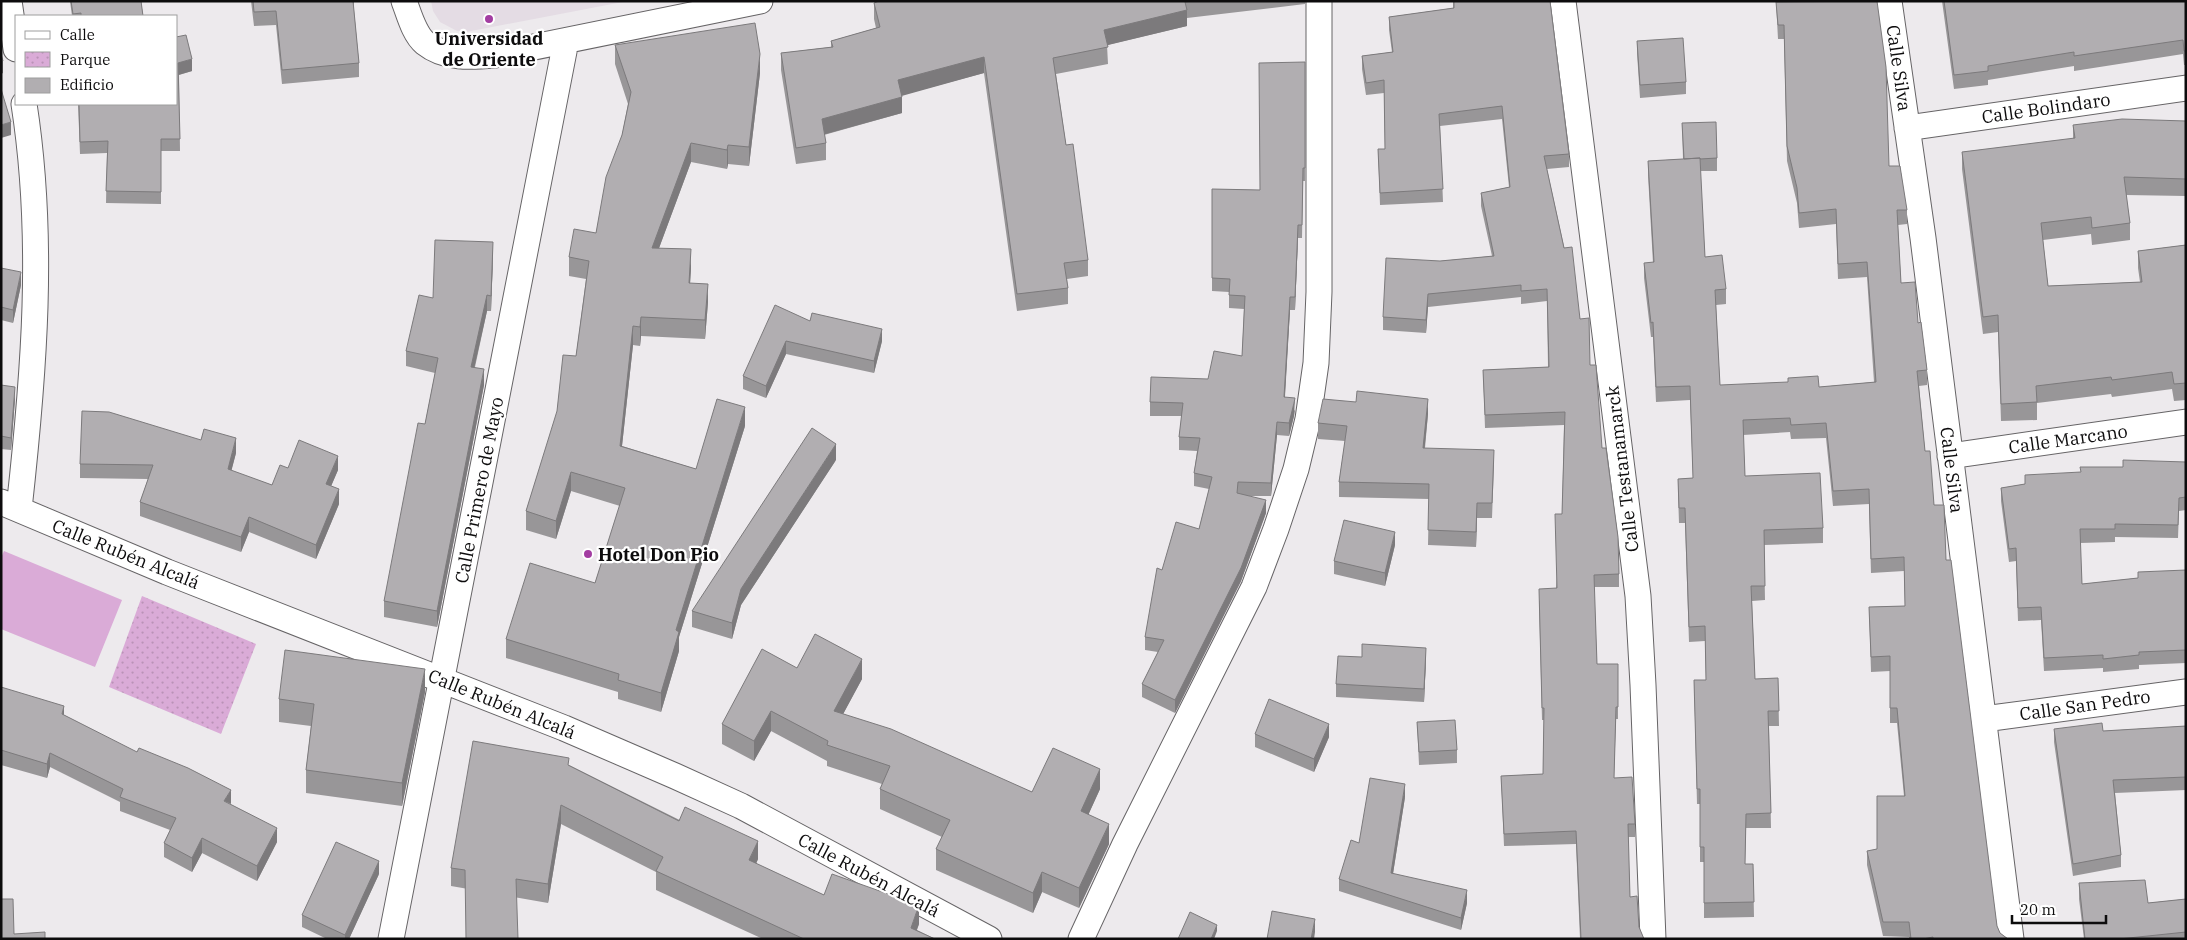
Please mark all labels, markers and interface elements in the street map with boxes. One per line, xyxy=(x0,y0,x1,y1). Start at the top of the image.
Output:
marker: Universidad de Oriente xyxy=(483,13,495,25)
legend xyxy=(15,15,178,105)
street label: Calle Silva xyxy=(1882,23,1916,113)
text: Calle xyxy=(60,25,95,44)
place label: Universidad de Oriente xyxy=(435,27,543,71)
text: Parque xyxy=(60,50,110,69)
text: Edificio xyxy=(60,75,114,94)
street label: Calle Bolindaro xyxy=(1980,88,2112,128)
street label: Calle Testanamarck xyxy=(1600,384,1644,554)
street label: Calle Primero de Mayo xyxy=(450,395,508,585)
street label: Calle Marcano xyxy=(2007,419,2129,459)
street label: Calle Silva xyxy=(1935,426,1969,515)
street label: Calle Rubén Alcalá xyxy=(49,514,203,594)
place label: Hotel Don Pio xyxy=(598,543,719,566)
marker: Hotel Don Pio xyxy=(582,548,594,560)
street label: Calle Rubén Alcalá xyxy=(425,664,579,744)
street label: Calle San Pedro xyxy=(2018,684,2152,726)
street label: Calle Rubén Alcalá xyxy=(794,828,944,922)
scale bar xyxy=(2012,892,2106,924)
text: 20 m xyxy=(2020,900,2056,919)

